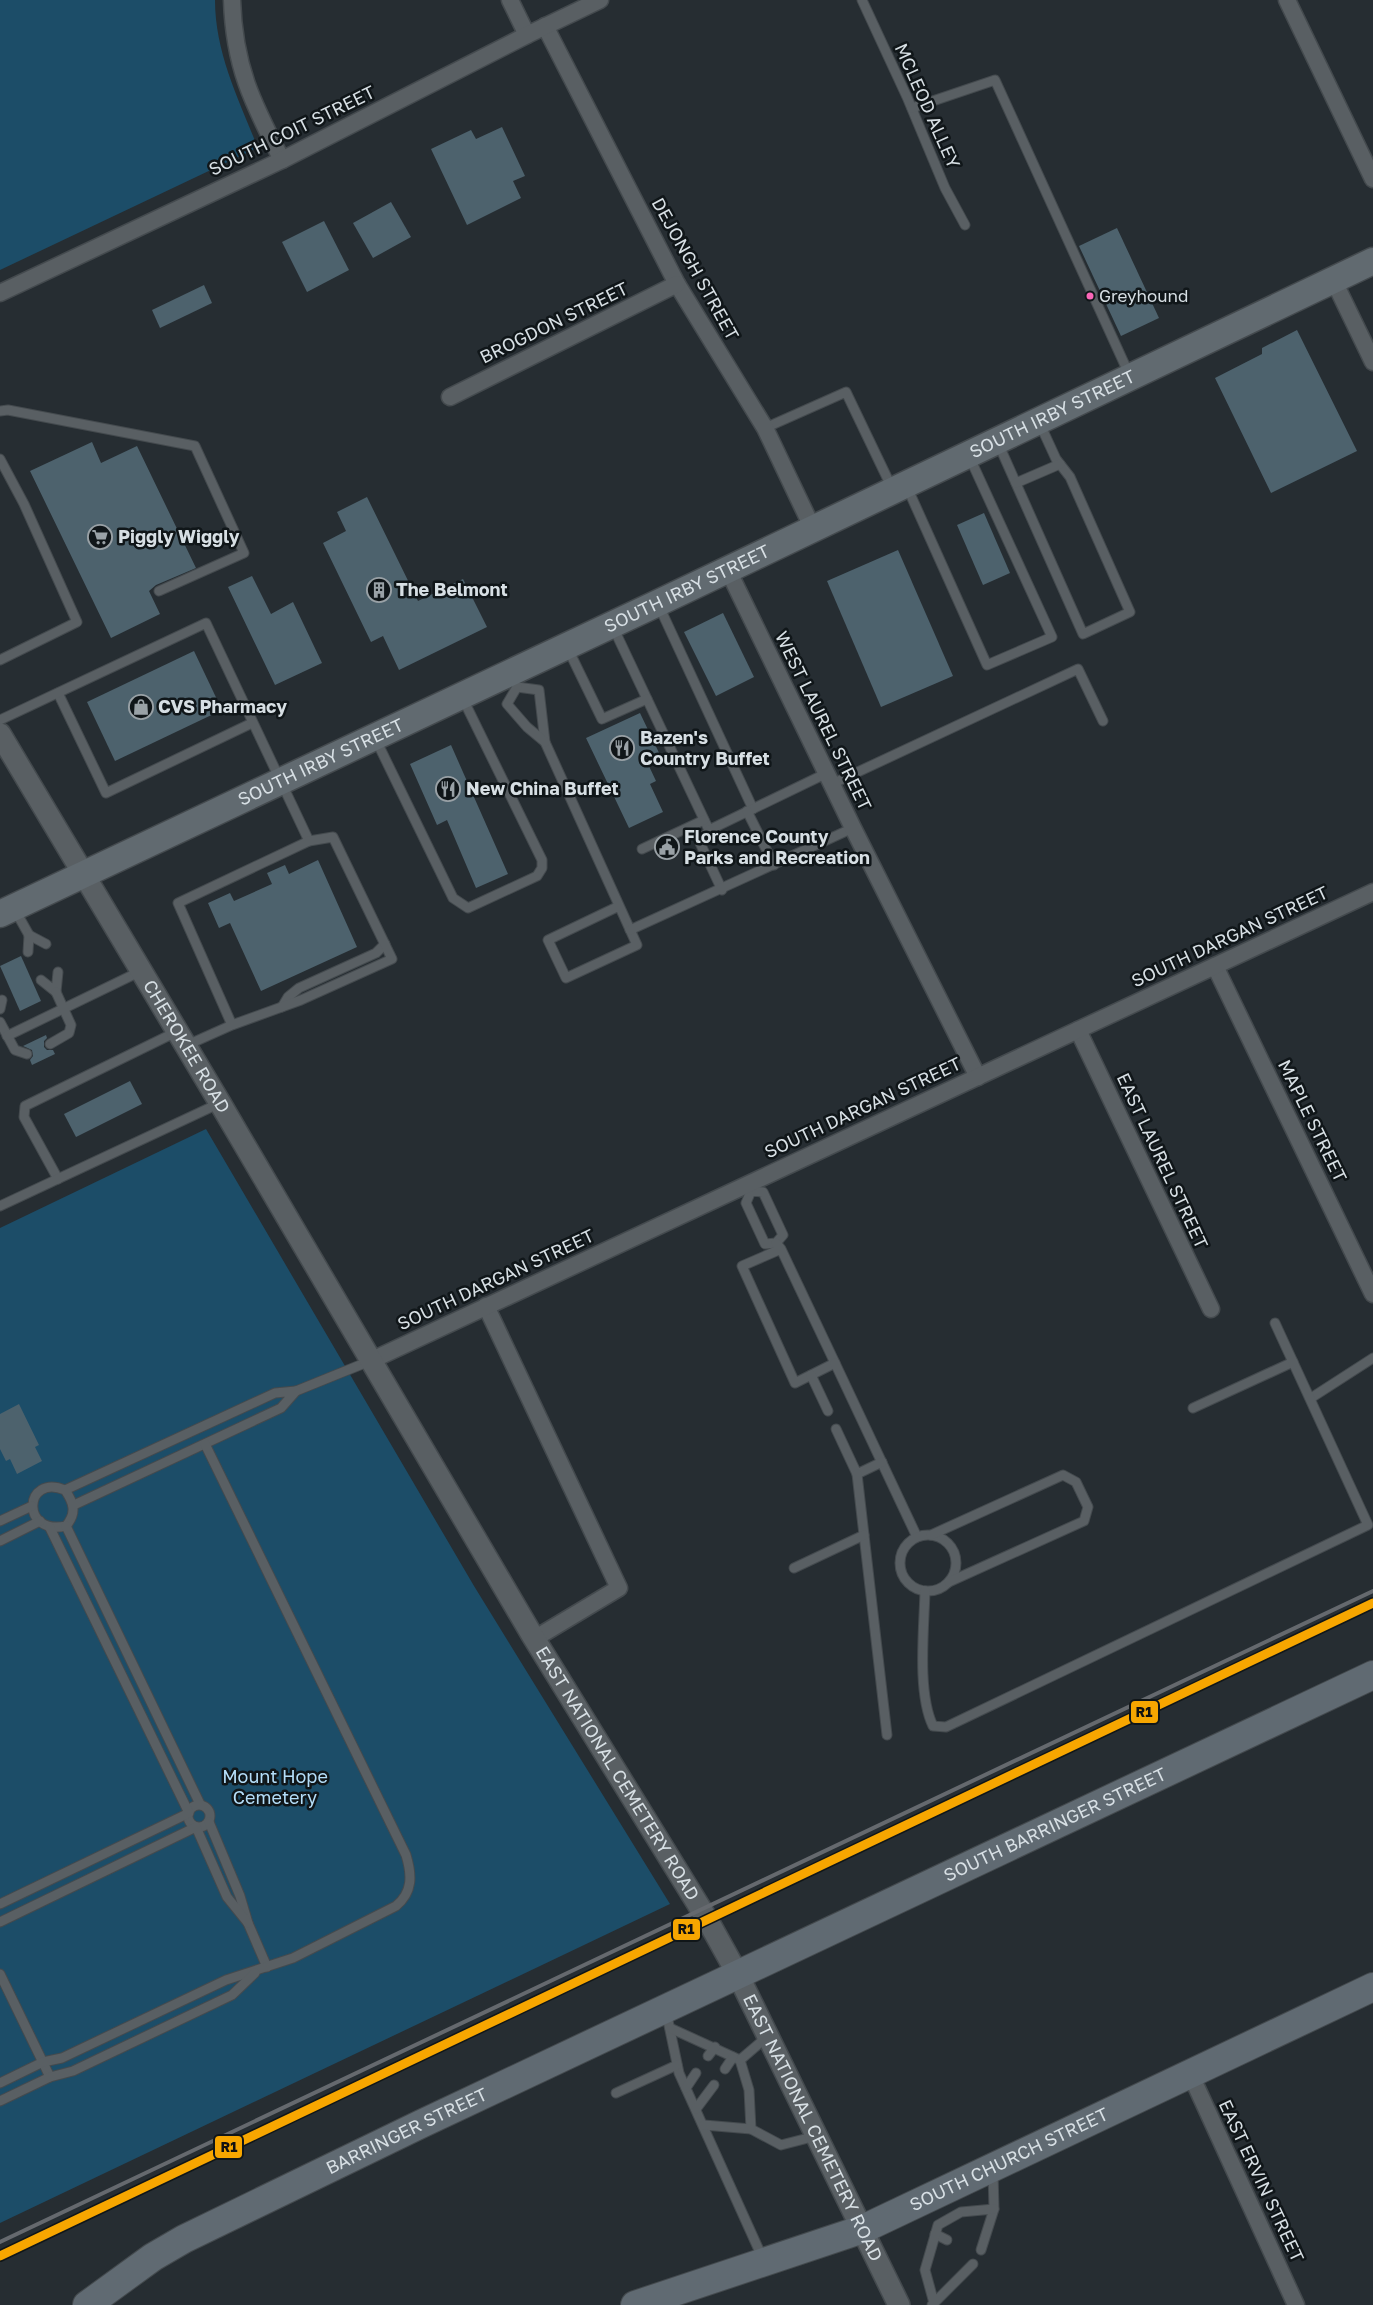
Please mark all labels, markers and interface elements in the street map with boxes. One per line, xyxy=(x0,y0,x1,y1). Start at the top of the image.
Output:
street label: MCLEOD ALLEY xyxy=(890,40,966,172)
street label: SOUTH COIT STREET xyxy=(205,80,378,180)
street label: DEJONGH STREET xyxy=(648,193,744,344)
street label: BROGDON STREET xyxy=(476,277,631,368)
place label: Greyhound xyxy=(1099,285,1188,306)
marker: Greyhound xyxy=(1085,291,1095,301)
street label: SOUTH IRBY STREET xyxy=(966,365,1138,462)
supermarket icon: Piggly Wiggly xyxy=(87,524,113,550)
place label: Piggly Wiggly xyxy=(118,525,240,547)
street label: SOUTH IRBY STREET xyxy=(600,539,773,637)
building icon: The Belmont xyxy=(366,577,392,603)
place label: The Belmont xyxy=(396,578,508,600)
street label: WEST LAUREL STREET xyxy=(771,627,877,814)
shop icon: CVS Pharmacy xyxy=(128,694,154,720)
place label: CVS Pharmacy xyxy=(158,695,287,717)
street label: SOUTH IRBY STREET xyxy=(234,713,407,810)
place label: Bazen's Country Buffet xyxy=(640,726,770,769)
restaurant icon: Bazen's Country Buffet xyxy=(609,735,635,761)
restaurant icon: New China Buffet xyxy=(435,776,461,802)
place label: New China Buffet xyxy=(466,777,619,799)
place label: Florence County Parks and Recreation xyxy=(684,825,870,868)
public building icon: Florence County Parks and Recreation xyxy=(654,834,680,860)
street label: SOUTH DARGAN STREET xyxy=(1128,881,1331,991)
street label: CHEROKEE ROAD xyxy=(139,976,235,1117)
street label: SOUTH DARGAN STREET xyxy=(761,1052,964,1162)
street label: MAPLE STREET xyxy=(1274,1056,1352,1185)
street label: EAST LAUREL STREET xyxy=(1113,1069,1213,1252)
street label: SOUTH DARGAN STREET xyxy=(394,1224,597,1334)
street label: EAST NATIONAL CEMETERY ROAD xyxy=(532,1642,705,1904)
line badge: R1 xyxy=(1130,1700,1159,1724)
text: R1 xyxy=(1136,1703,1152,1720)
street label: SOUTH BARRINGER STREET xyxy=(940,1762,1170,1886)
park label: Mount Hope Cemetery xyxy=(222,1765,328,1808)
line badge: R1 xyxy=(672,1918,701,1941)
text: R1 xyxy=(678,1920,694,1937)
street label: EAST NATIONAL CEMETERY ROAD xyxy=(739,1990,888,2265)
street label: BARRINGER STREET xyxy=(322,2082,491,2178)
street label: EAST ERVIN STREET xyxy=(1215,2096,1309,2265)
street label: SOUTH CHURCH STREET xyxy=(906,2102,1111,2215)
line badge: R1 xyxy=(214,2135,243,2159)
text: R1 xyxy=(221,2138,237,2155)

